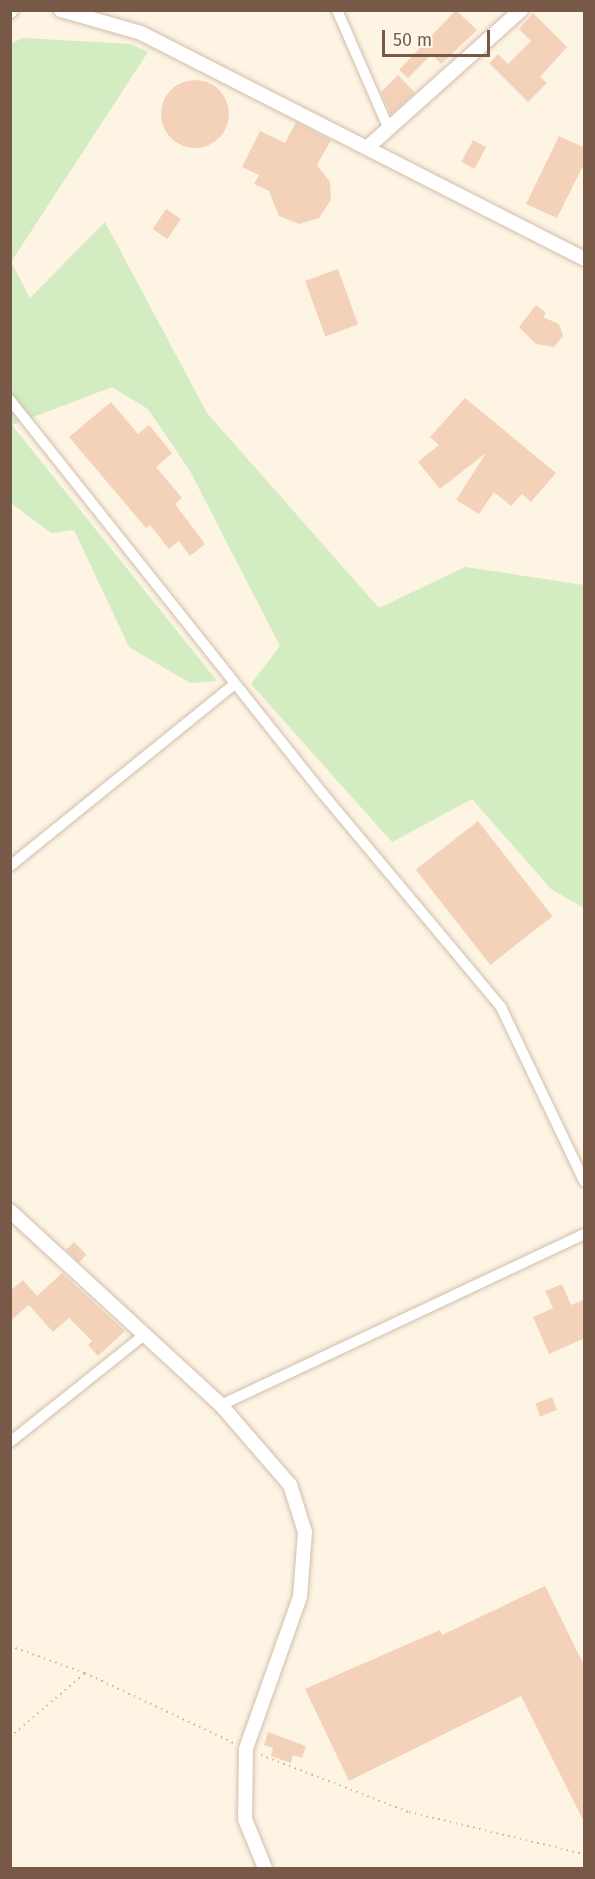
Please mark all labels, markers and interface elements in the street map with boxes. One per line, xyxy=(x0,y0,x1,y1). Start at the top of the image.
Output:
scale bar xyxy=(385,18,493,56)
text: 50 m xyxy=(393,29,432,51)

